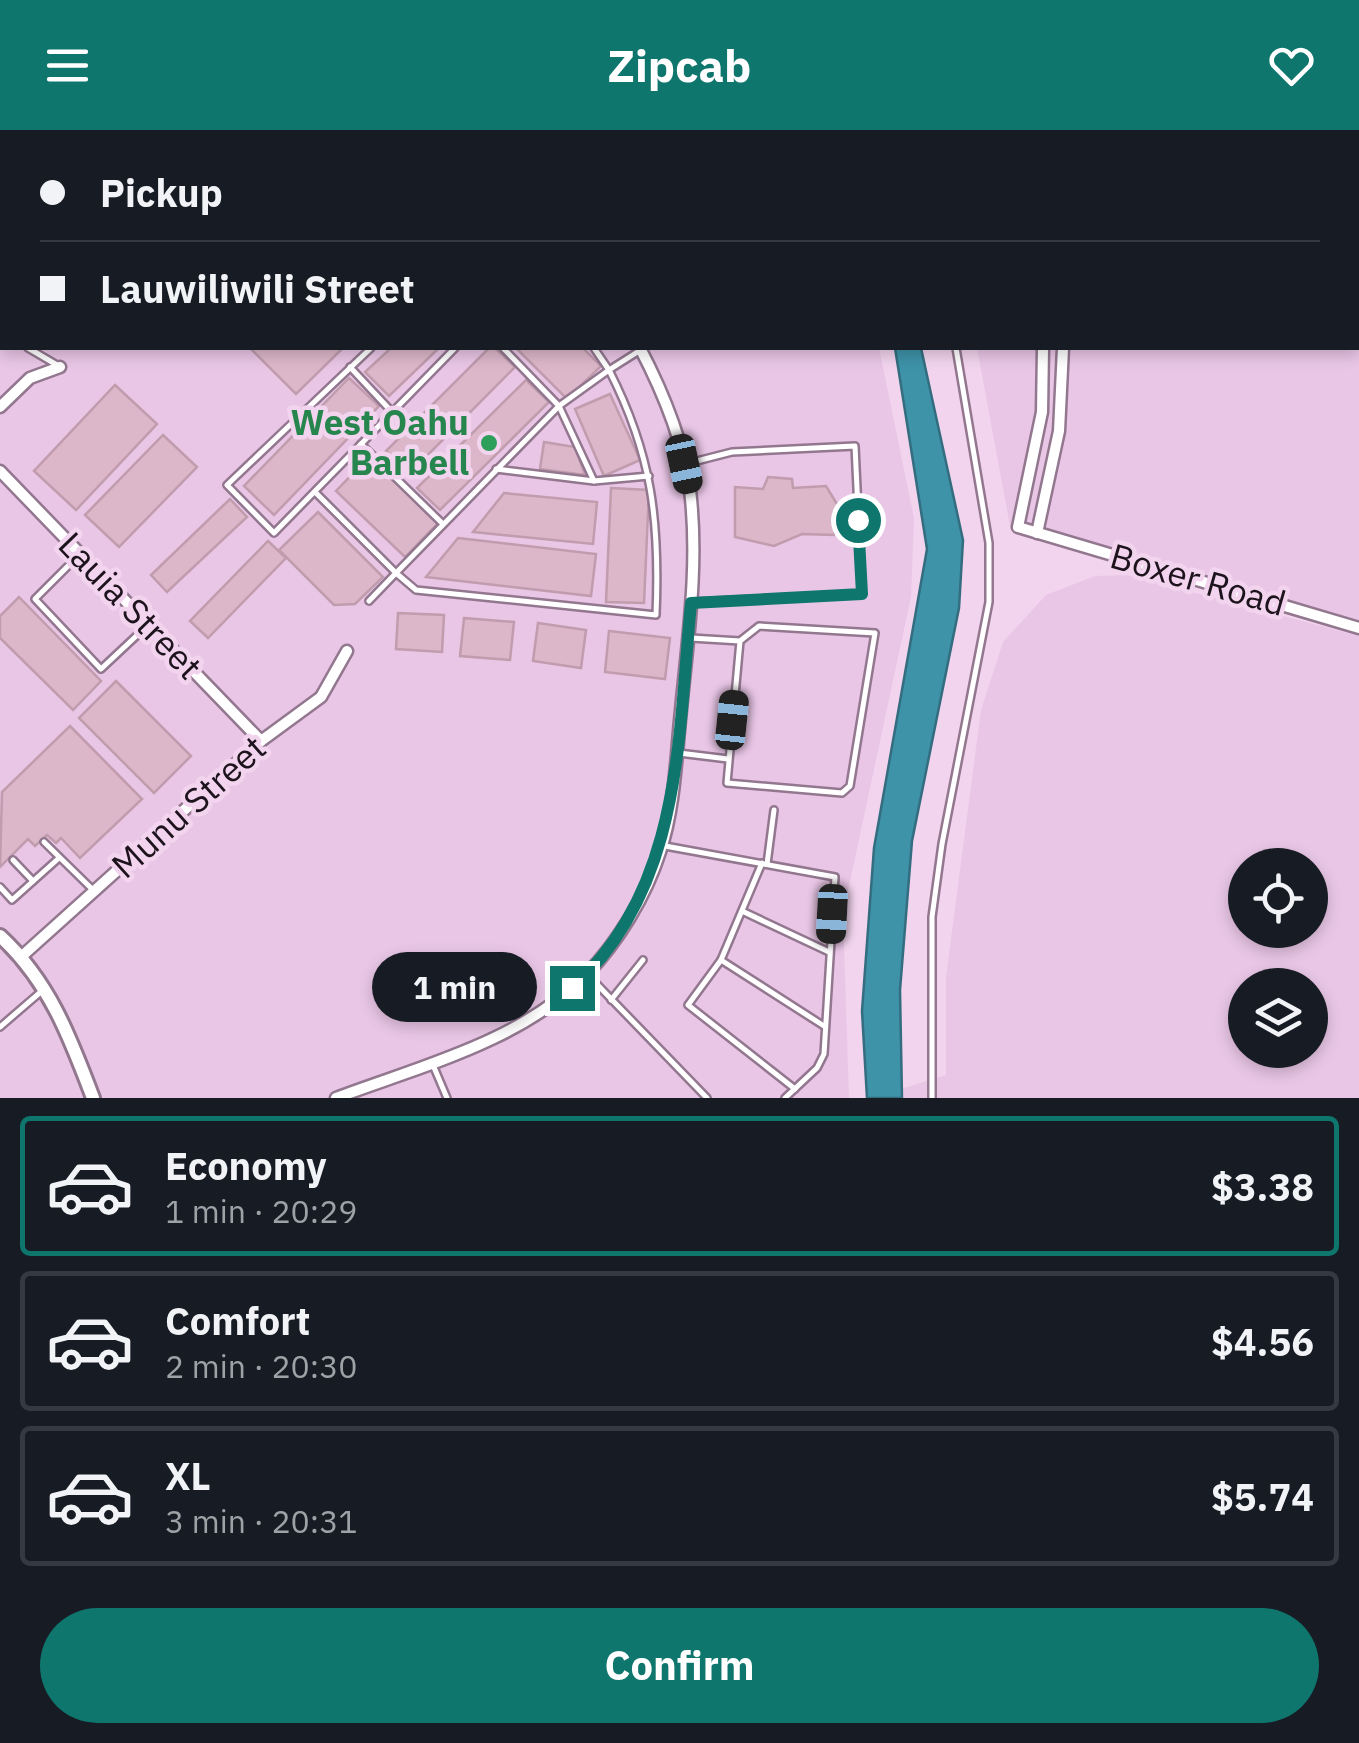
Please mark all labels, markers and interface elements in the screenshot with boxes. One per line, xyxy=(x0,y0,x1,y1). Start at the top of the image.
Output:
text: Zipcab xyxy=(608,36,751,94)
icon: menu xyxy=(40,38,95,93)
icon: heart xyxy=(1264,38,1319,93)
text: Pickup xyxy=(100,168,223,217)
text: Lauwiliwili Street xyxy=(100,264,414,313)
place label: West Oahu Barbell xyxy=(290,399,469,485)
marker: West Oahu Barbell xyxy=(478,432,500,454)
car xyxy=(663,432,705,496)
route start xyxy=(836,498,881,543)
street label: Lauia Street xyxy=(49,522,212,689)
street label: Boxer Road xyxy=(1105,532,1291,626)
car xyxy=(714,689,750,751)
street label: Munu Street xyxy=(101,725,275,888)
map controls xyxy=(1228,848,1328,1068)
button: locate xyxy=(1228,848,1328,948)
car xyxy=(815,883,849,945)
callout: 1 min xyxy=(372,953,537,1023)
text: 1 min xyxy=(413,966,496,1008)
route end xyxy=(550,966,595,1011)
button: layers xyxy=(1228,968,1328,1068)
icon: car xyxy=(45,1141,135,1231)
text: Economy xyxy=(165,1141,327,1190)
text: $3.38 xyxy=(1211,1162,1314,1211)
text: 1 min · 20:29 xyxy=(165,1190,358,1232)
icon: car xyxy=(45,1296,135,1386)
text: Comfort xyxy=(165,1296,310,1345)
text: $4.56 xyxy=(1211,1317,1314,1366)
text: 2 min · 20:30 xyxy=(165,1345,358,1387)
icon: car xyxy=(45,1451,135,1541)
text: XL xyxy=(165,1451,211,1500)
text: $5.74 xyxy=(1211,1472,1314,1521)
text: 3 min · 20:31 xyxy=(165,1500,358,1542)
button: Confirm xyxy=(40,1608,1319,1723)

